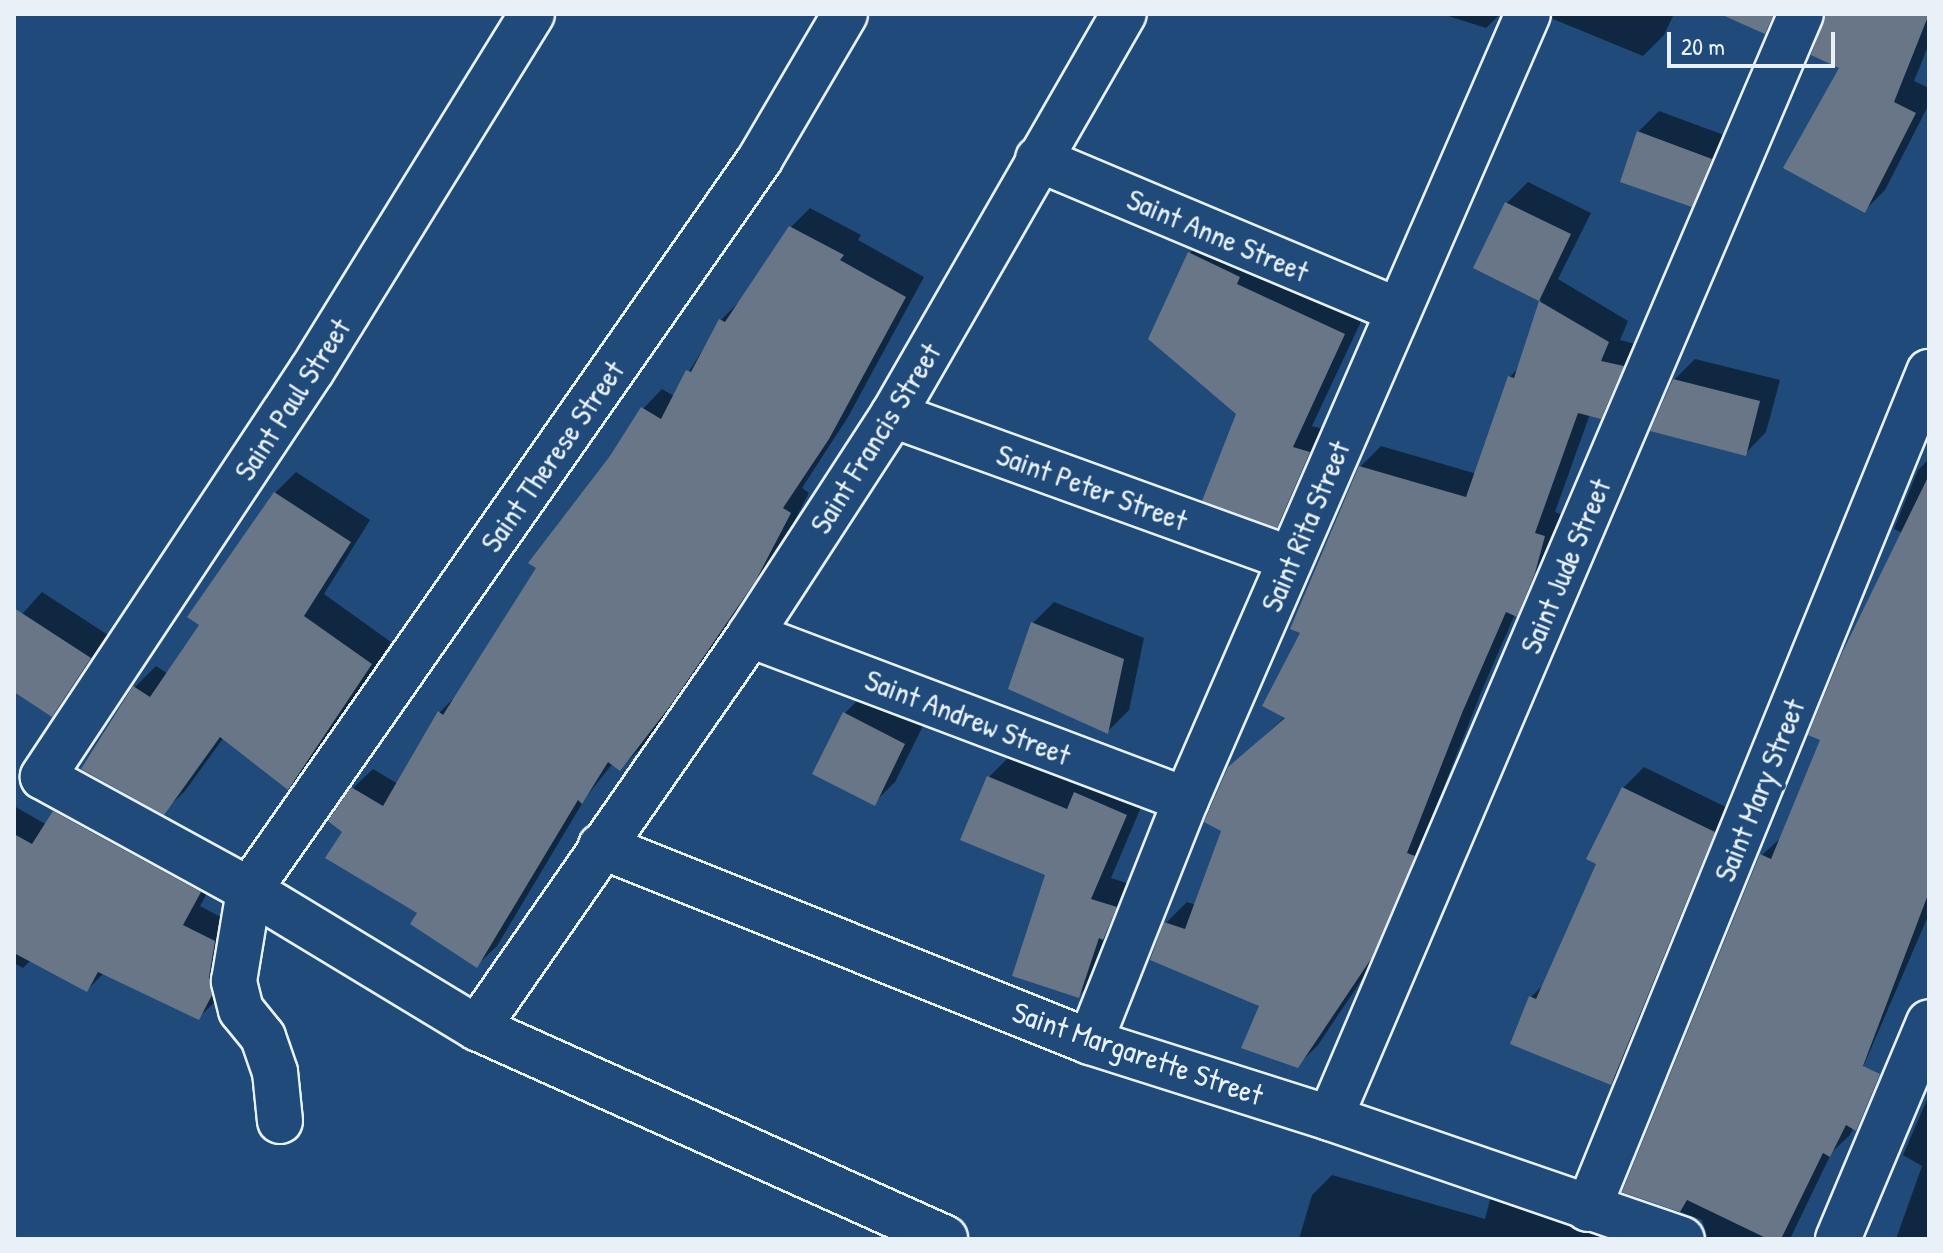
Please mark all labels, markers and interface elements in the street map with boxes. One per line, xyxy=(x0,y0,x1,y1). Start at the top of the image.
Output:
scale bar xyxy=(1671,16,1839,66)
text: 20 m xyxy=(1681,30,1725,62)
street label: Saint Anne Street xyxy=(1122,181,1314,289)
street label: Saint Paul Street xyxy=(226,311,358,487)
street label: Saint Francis Street xyxy=(802,336,948,540)
street label: Saint Therese Street xyxy=(473,353,631,559)
street label: Saint Rita Street xyxy=(1253,435,1357,617)
street label: Saint Peter Street xyxy=(992,436,1192,538)
street label: Saint Jude Street xyxy=(1512,473,1618,659)
street label: Saint Andrew Street xyxy=(860,661,1076,773)
street label: Saint Mary Street xyxy=(1706,693,1812,887)
street label: Saint Margarette Street xyxy=(1008,993,1268,1113)

